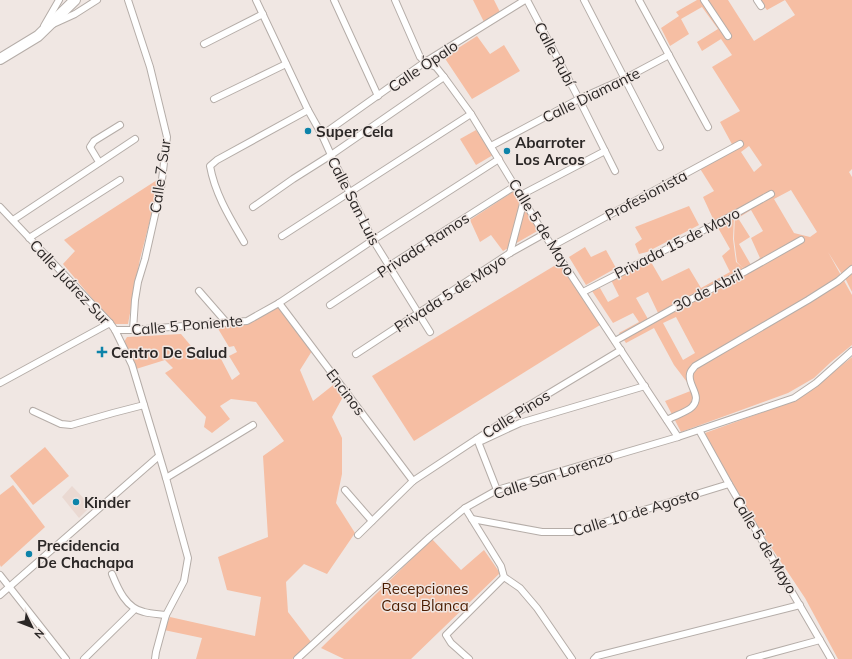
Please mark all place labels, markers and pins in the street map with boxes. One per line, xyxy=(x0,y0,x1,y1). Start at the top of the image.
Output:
place label: Super Cela xyxy=(316,122,393,141)
marker: Super Cela xyxy=(303,126,313,136)
place label: Abarroter Los Arcos xyxy=(515,133,585,169)
marker: Abarroter Los Arcos xyxy=(502,146,512,156)
place label: Centro De Salud xyxy=(111,343,227,362)
marker: Centro De Salud xyxy=(96,346,108,358)
place label: Kinder xyxy=(84,493,130,512)
marker: Kinder xyxy=(71,497,81,507)
place label: Precidencia De Chachapa xyxy=(37,536,134,572)
marker: Precidencia De Chachapa xyxy=(24,549,34,559)

